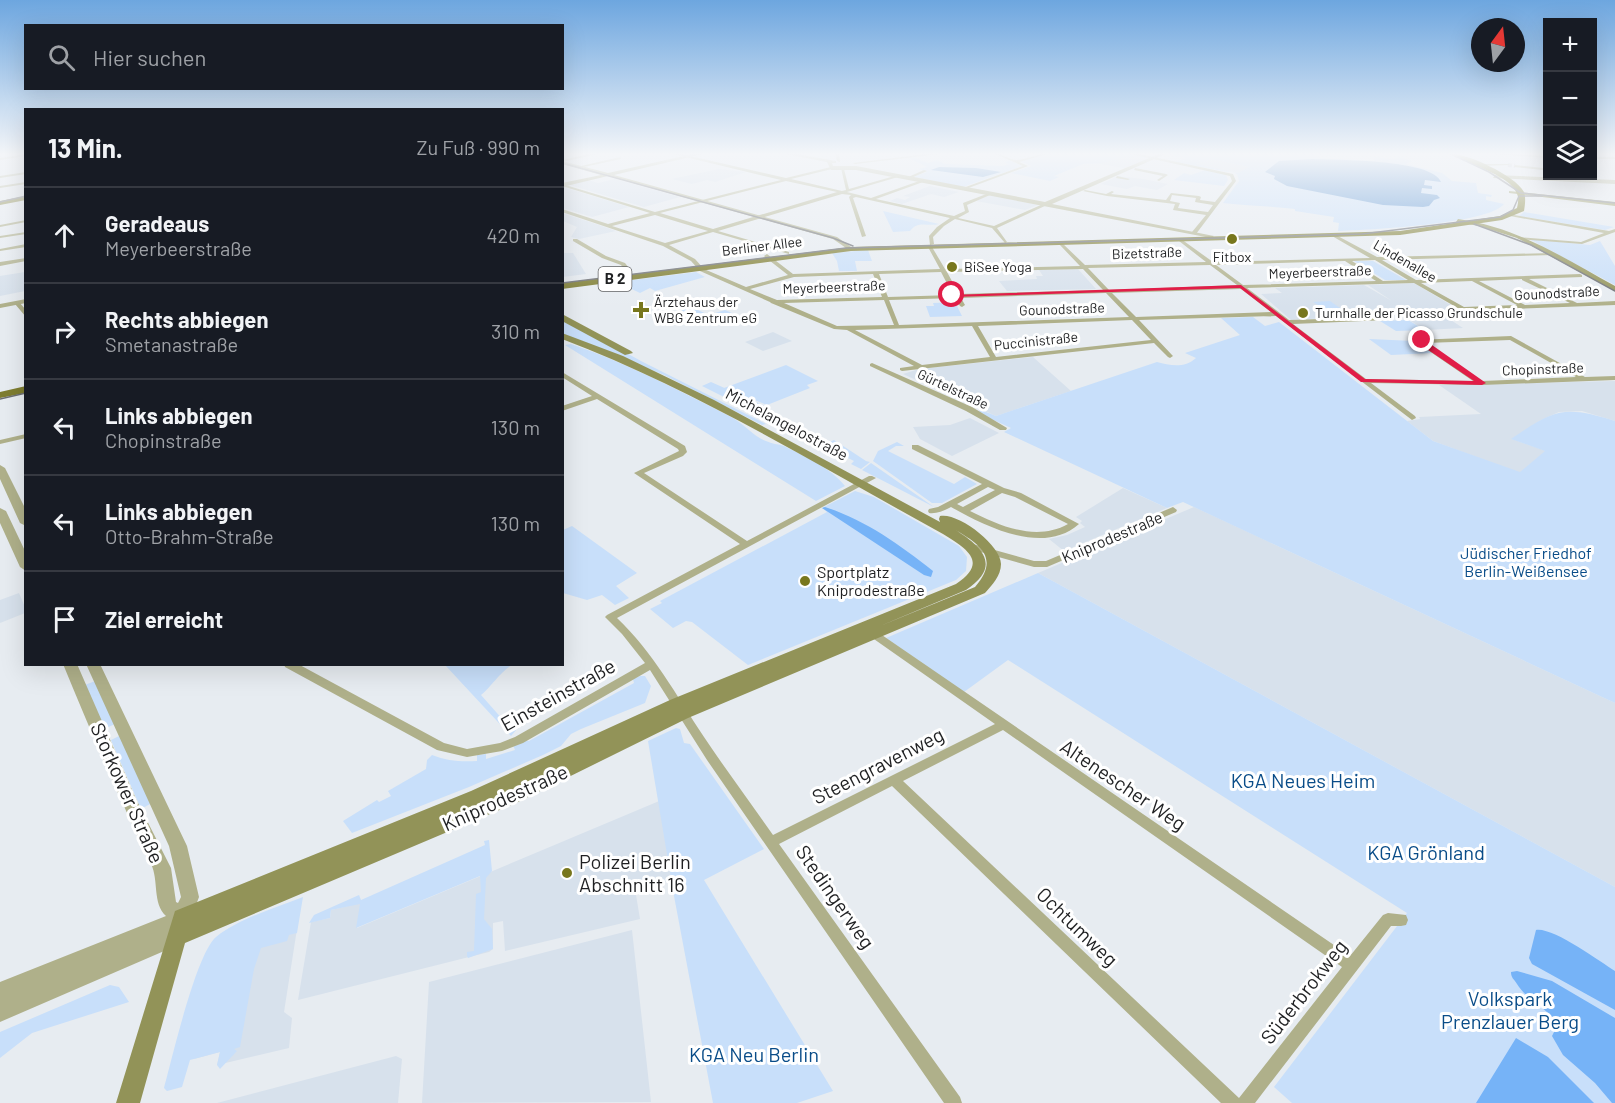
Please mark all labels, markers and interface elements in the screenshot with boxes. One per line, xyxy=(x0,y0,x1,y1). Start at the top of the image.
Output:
north arrow xyxy=(1471,18,1525,72)
map controls xyxy=(1543,18,1597,180)
button: + xyxy=(1543,18,1597,72)
search box xyxy=(24,24,564,90)
icon: search xyxy=(45,41,78,74)
text: Hier suchen xyxy=(93,44,206,70)
button: − xyxy=(1543,72,1597,126)
button: layers xyxy=(1543,126,1597,180)
text: 13 Min. xyxy=(48,132,123,163)
text: Zu Fuß · 990 m xyxy=(417,135,540,159)
text: Geradeaus xyxy=(105,210,209,236)
icon: ahead xyxy=(48,219,81,252)
text: 420 m xyxy=(486,223,540,247)
street label: Berliner Allee xyxy=(721,232,803,259)
marker: Fitbox xyxy=(1225,232,1239,246)
text: Meyerbeerstraße xyxy=(105,236,252,260)
street label: Lindenallee xyxy=(1371,236,1440,285)
street label: Bizetstraße xyxy=(1112,243,1182,262)
place label: Fitbox xyxy=(1213,248,1251,265)
place label: BiSee Yoga xyxy=(964,258,1032,275)
marker: BiSee Yoga xyxy=(945,260,959,274)
street label: Meyerbeerstraße xyxy=(1268,261,1372,282)
road number: B 2 xyxy=(598,267,632,291)
street label: Meyerbeerstraße xyxy=(782,276,886,297)
route start xyxy=(938,281,964,307)
street label: Gounodstraße xyxy=(1514,282,1600,303)
place label: Ärztehaus der WBG Zentrum eG xyxy=(654,293,757,326)
street label: Gounodstraße xyxy=(1019,299,1105,318)
marker: Ärztehaus der WBG Zentrum eG xyxy=(632,301,650,319)
place label: Turnhalle der Picasso Grundschule xyxy=(1315,304,1523,321)
text: Rechts abbiegen xyxy=(105,306,268,332)
marker: Turnhalle der Picasso Grundschule xyxy=(1296,306,1310,320)
icon: right xyxy=(48,315,81,348)
text: 310 m xyxy=(491,319,540,343)
route end xyxy=(1408,326,1434,352)
street label: Puccinistraße xyxy=(993,328,1079,353)
text: Smetanastraße xyxy=(105,332,238,356)
street label: Chopinstraße xyxy=(1502,359,1584,378)
street label: Gürtelstraße xyxy=(915,365,991,412)
street label: Michelangelostraße xyxy=(723,383,852,464)
text: Links abbiegen xyxy=(105,402,253,428)
icon: left xyxy=(48,411,81,444)
text: 130 m xyxy=(491,415,540,439)
text: Chopinstraße xyxy=(105,428,222,452)
text: Links abbiegen xyxy=(105,498,253,524)
icon: left xyxy=(48,507,81,540)
street label: Kniprodestraße xyxy=(1058,507,1165,566)
text: 130 m xyxy=(491,511,540,535)
text: Otto-Brahm-Straße xyxy=(105,524,274,548)
park label: Jüdischer Friedhof Berlin-Weißensee xyxy=(1460,543,1592,580)
place label: Sportplatz Kniprodestraße xyxy=(817,562,925,599)
marker: Sportplatz Kniprodestraße xyxy=(798,574,812,588)
icon: arrive xyxy=(48,603,81,636)
text: Ziel erreicht xyxy=(105,606,223,632)
street label: Einsteinstraße xyxy=(496,653,619,735)
street label: Storkower Straße xyxy=(86,719,170,867)
street label: Steengravenweg xyxy=(808,722,947,809)
street label: Altenescher Weg xyxy=(1056,733,1191,835)
street label: Kniprodestraße xyxy=(438,759,571,835)
park label: KGA Neues Heim xyxy=(1231,768,1375,792)
street label: Stedingerweg xyxy=(791,840,880,953)
park label: KGA Grönland xyxy=(1367,840,1485,864)
place label: Polizei Berlin Abschnitt 16 xyxy=(579,849,691,896)
marker: Polizei Berlin Abschnitt 16 xyxy=(560,866,574,880)
street label: Ochtumweg xyxy=(1032,882,1123,971)
street label: Süderbrokweg xyxy=(1255,934,1351,1048)
park label: Volkspark Prenzlauer Berg xyxy=(1441,986,1579,1033)
park label: KGA Neu Berlin xyxy=(689,1042,819,1066)

